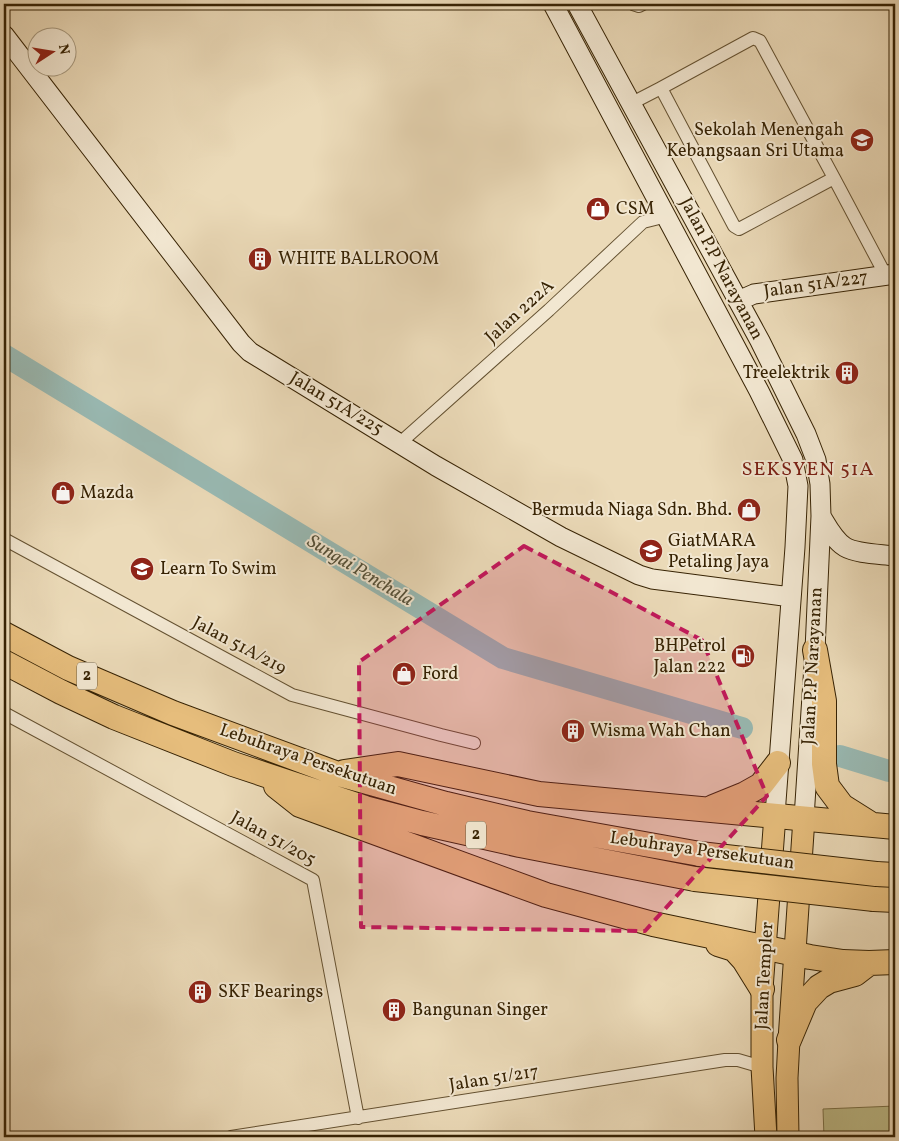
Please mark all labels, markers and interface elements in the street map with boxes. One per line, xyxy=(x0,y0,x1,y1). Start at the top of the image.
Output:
north arrow xyxy=(28,28,78,78)
text: N xyxy=(53,43,74,57)
place label: Sekolah Menengah Kebangsaan Sri Utama xyxy=(666,118,844,164)
school or university icon: Sekolah Menengah Kebangsaan Sri Utama xyxy=(849,127,875,153)
street label: Jalan P.P Narayanan xyxy=(673,193,769,345)
shop icon: CSM xyxy=(585,196,611,222)
place label: CSM xyxy=(616,197,655,222)
building icon: WHITE BALLROOM xyxy=(247,246,273,272)
place label: WHITE BALLROOM xyxy=(278,247,439,272)
street label: Jalan 51A/227 xyxy=(762,265,870,305)
street label: Jalan 222A xyxy=(480,274,560,350)
building icon: Treelektrik xyxy=(834,360,860,386)
place label: Treelektrik xyxy=(743,361,830,386)
street label: Jalan 51A/225 xyxy=(284,366,388,442)
district label: SEKSYEN 51A xyxy=(741,456,875,484)
shop icon: Mazda xyxy=(50,480,76,506)
place label: Mazda xyxy=(80,481,134,506)
shop icon: Bermuda Niaga Sdn. Bhd. xyxy=(736,497,762,523)
place label: Bermuda Niaga Sdn. Bhd. xyxy=(531,498,732,523)
water label: Sungai Penchala xyxy=(302,529,418,613)
place label: GiatMARA Petaling Jaya xyxy=(668,529,769,575)
school or university icon: GiatMARA Petaling Jaya xyxy=(638,538,664,564)
school or university icon: Learn To Swim xyxy=(129,556,155,582)
place label: Learn To Swim xyxy=(160,557,277,582)
street label: Jalan P.P Narayanan xyxy=(796,586,830,746)
street label: Jalan 51A/219 xyxy=(187,611,291,681)
place label: BHPetrol Jalan 222 xyxy=(653,634,726,680)
fuel station icon: BHPetrol Jalan 222 xyxy=(730,643,756,669)
shop icon: Ford xyxy=(391,661,417,687)
road number: 2 xyxy=(77,662,97,689)
place label: Ford xyxy=(422,662,458,687)
street label: Lebuhraya Persekutuan xyxy=(216,718,400,802)
building icon: Wisma Wah Chan xyxy=(560,718,586,744)
place label: Wisma Wah Chan xyxy=(590,719,731,744)
street label: Jalan 51/205 xyxy=(226,805,320,873)
road number: 2 xyxy=(466,822,486,848)
street label: Lebuhraya Persekutuan xyxy=(608,826,796,876)
street label: Jalan Templer xyxy=(750,921,780,1031)
building icon: SKF Bearings xyxy=(187,979,213,1005)
place label: SKF Bearings xyxy=(218,980,323,1005)
building icon: Bangunan Singer xyxy=(381,997,407,1023)
place label: Bangunan Singer xyxy=(412,998,548,1023)
street label: Jalan 51/217 xyxy=(447,1060,541,1098)

